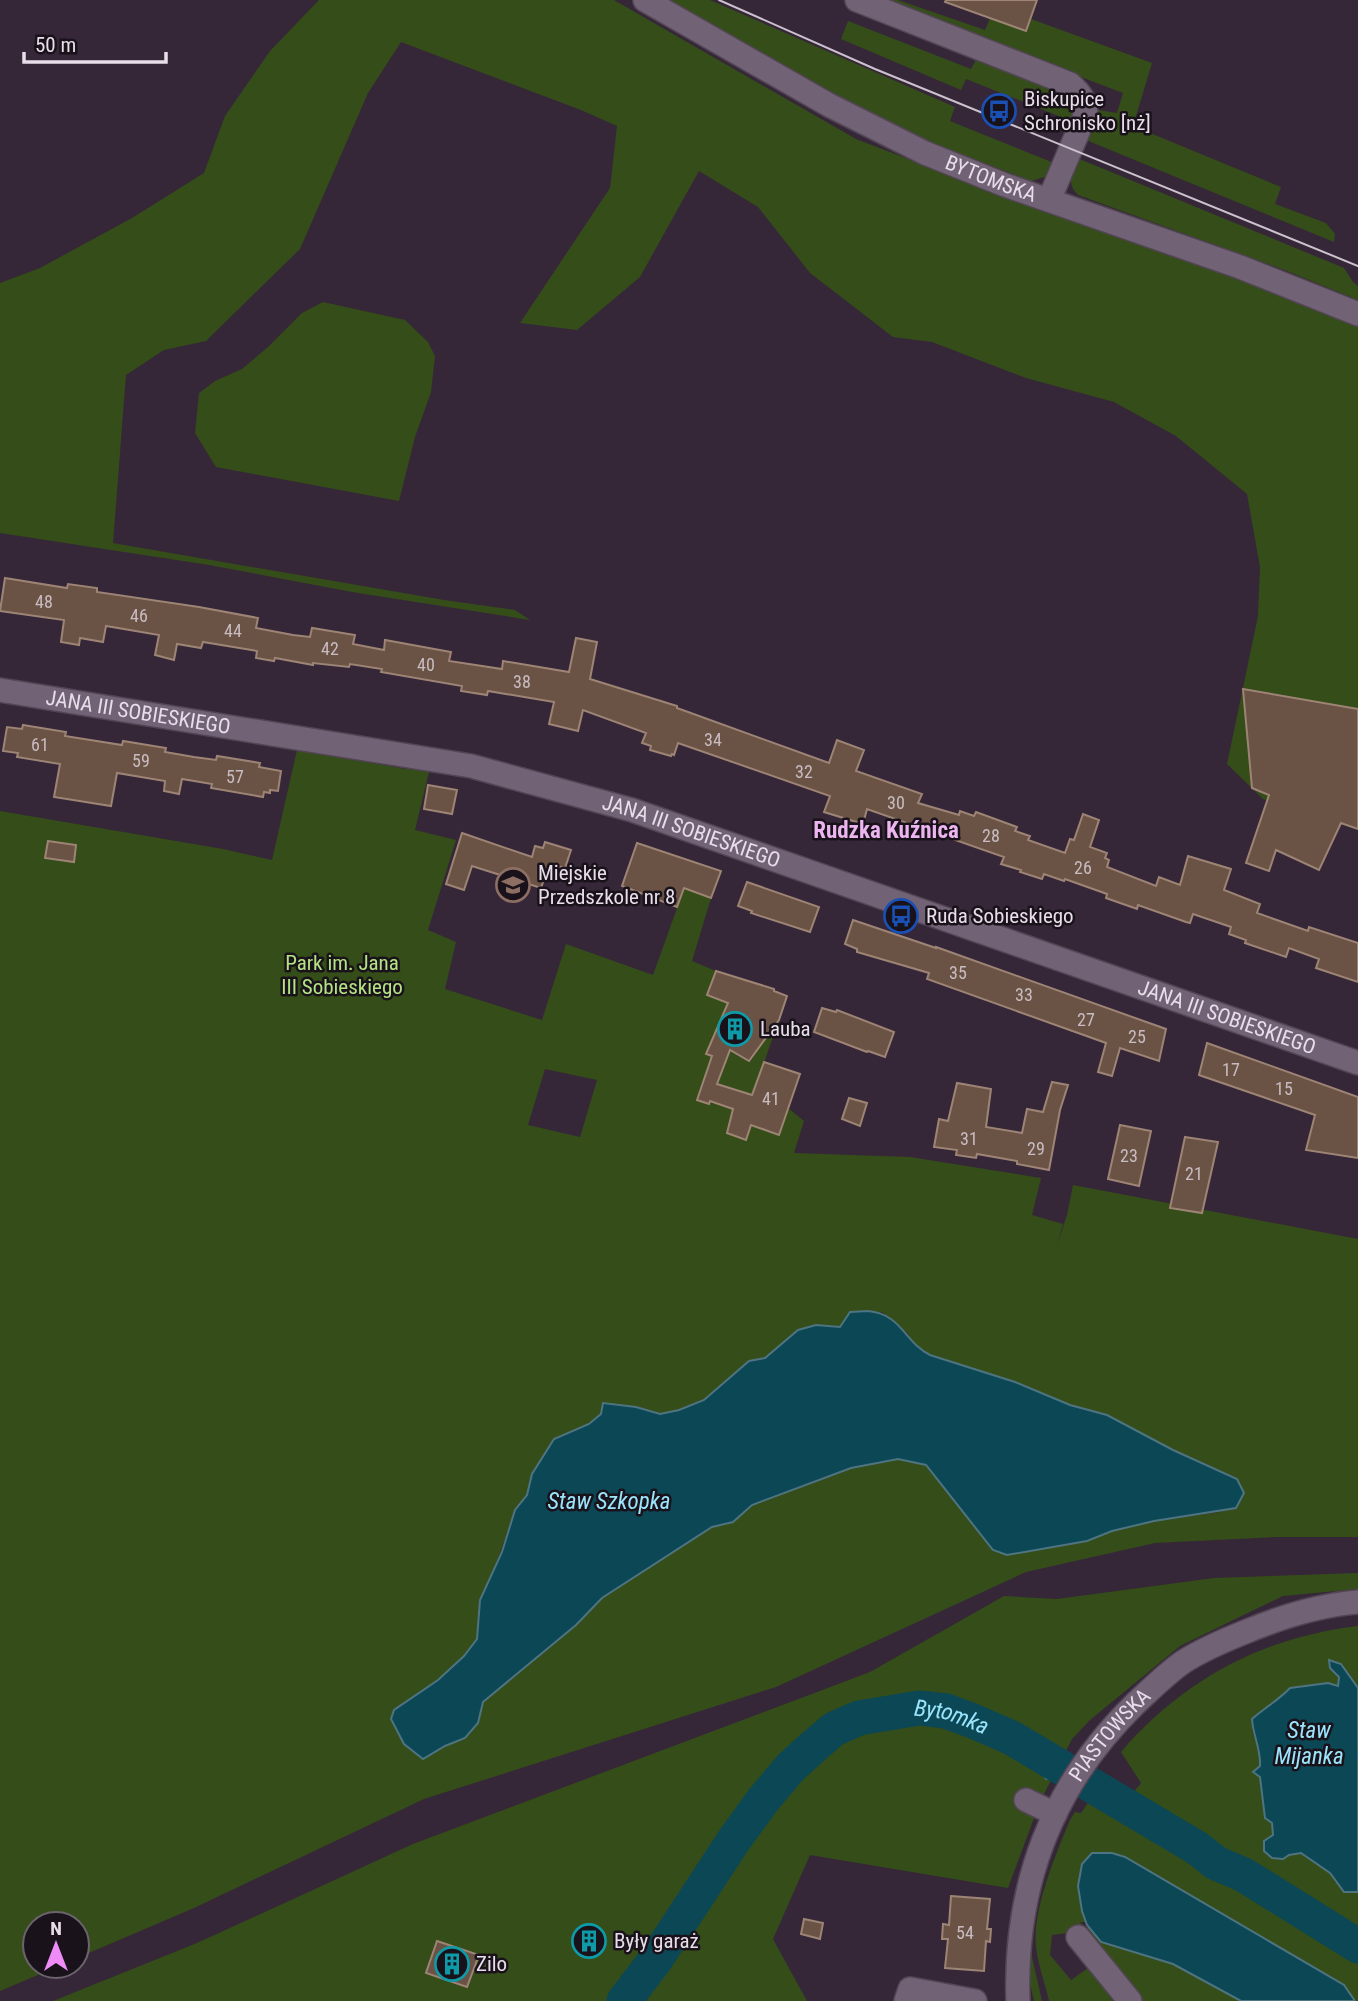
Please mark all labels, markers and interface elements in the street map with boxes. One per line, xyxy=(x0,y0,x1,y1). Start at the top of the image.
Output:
scale bar xyxy=(24,21,166,65)
text: 50 m xyxy=(35,33,76,57)
place label: Biskupice Schronisko [nż] xyxy=(1024,87,1151,135)
bus stop icon: Biskupice Schronisko [nż] xyxy=(980,92,1018,130)
street label: BYTOMSKA xyxy=(942,150,1040,207)
house number: 48 xyxy=(35,591,53,612)
house number: 46 xyxy=(130,605,148,626)
house number: 44 xyxy=(224,620,242,641)
house number: 42 xyxy=(321,638,339,659)
house number: 40 xyxy=(417,654,435,675)
house number: 38 xyxy=(513,671,531,692)
street label: JANA III SOBIESKIEGO xyxy=(44,686,232,739)
house number: 34 xyxy=(704,729,722,750)
house number: 61 xyxy=(31,734,49,755)
house number: 59 xyxy=(132,750,150,771)
house number: 32 xyxy=(795,761,813,782)
house number: 57 xyxy=(226,766,244,787)
street label: JANA III SOBIESKIEGO xyxy=(600,790,784,873)
house number: 30 xyxy=(887,792,905,813)
district label: Rudzka Kuźnica xyxy=(813,817,959,844)
house number: 28 xyxy=(982,825,1000,846)
house number: 26 xyxy=(1074,857,1092,878)
place label: Miejskie Przedszkole nr 8 xyxy=(538,861,675,909)
school or university icon: Miejskie Przedszkole nr 8 xyxy=(494,866,532,904)
bus stop icon: Ruda Sobieskiego xyxy=(882,897,920,935)
place label: Ruda Sobieskiego xyxy=(926,904,1074,928)
park label: Park im. Jana III Sobieskiego xyxy=(281,951,403,999)
house number: 35 xyxy=(949,962,967,983)
street label: JANA III SOBIESKIEGO xyxy=(1135,975,1319,1059)
house number: 33 xyxy=(1015,984,1033,1005)
house number: 27 xyxy=(1077,1009,1095,1030)
building icon: Lauba xyxy=(716,1010,754,1048)
place label: Lauba xyxy=(760,1017,811,1041)
house number: 25 xyxy=(1128,1026,1146,1047)
house number: 17 xyxy=(1222,1059,1240,1080)
house number: 15 xyxy=(1275,1078,1293,1099)
house number: 41 xyxy=(762,1088,780,1109)
house number: 31 xyxy=(960,1128,978,1149)
house number: 29 xyxy=(1027,1138,1045,1159)
house number: 23 xyxy=(1120,1145,1138,1166)
house number: 21 xyxy=(1185,1163,1203,1184)
water label: Staw Szkopka xyxy=(548,1488,670,1515)
street label: PIASTOWSKA xyxy=(1064,1684,1155,1786)
water label: Bytomka xyxy=(913,1694,993,1740)
water label: Staw Mijanka xyxy=(1274,1717,1344,1770)
north arrow xyxy=(21,1910,91,1980)
text: N xyxy=(50,1917,62,1940)
building icon: Były garaż xyxy=(570,1922,608,1960)
house number: 54 xyxy=(956,1922,974,1943)
place label: Były garaż xyxy=(614,1929,699,1953)
building icon: Zilo xyxy=(433,1945,471,1983)
place label: Zilo xyxy=(476,1952,507,1976)

